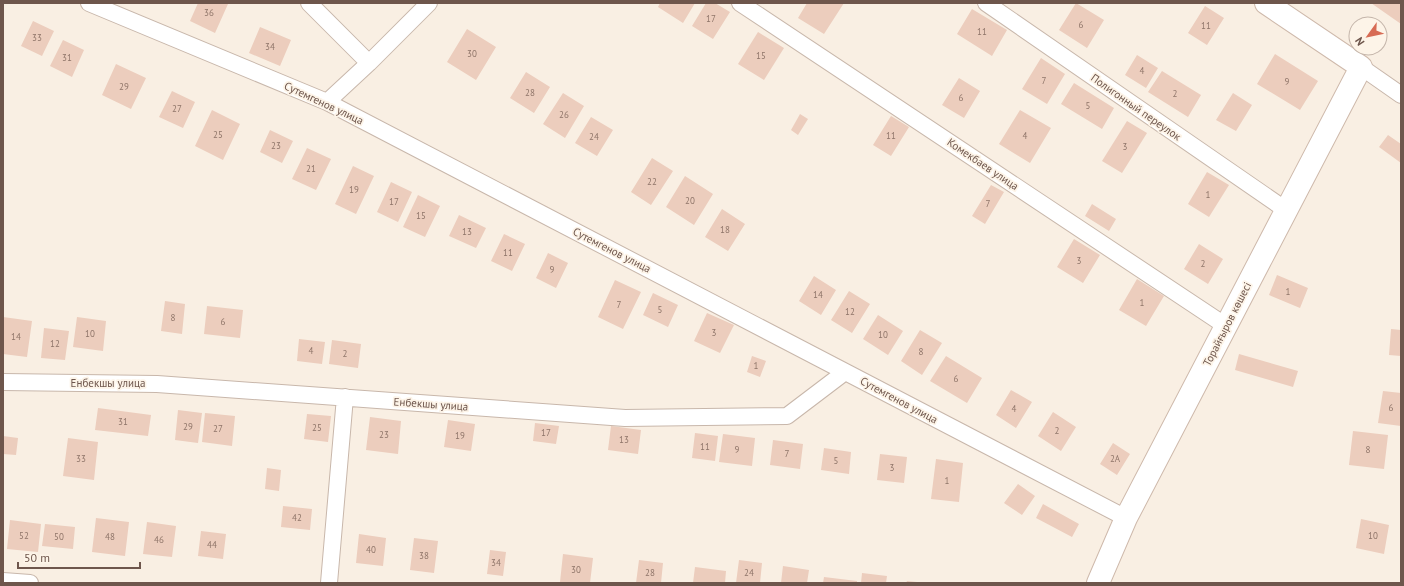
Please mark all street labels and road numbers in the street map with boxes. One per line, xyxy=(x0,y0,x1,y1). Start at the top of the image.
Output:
street label: Полигонный переулок xyxy=(1088,71,1184,144)
street label: Сутемгенов улица xyxy=(282,78,366,128)
street label: Комекбаев улица xyxy=(945,135,1021,193)
street label: Сутемгенов улица xyxy=(571,224,653,276)
street label: Торайғыров көшесі xyxy=(1200,280,1254,368)
street label: Сутемгенов улица xyxy=(858,374,940,426)
street label: Енбекшы улица xyxy=(71,376,145,390)
street label: Енбекшы улица xyxy=(393,394,469,414)

